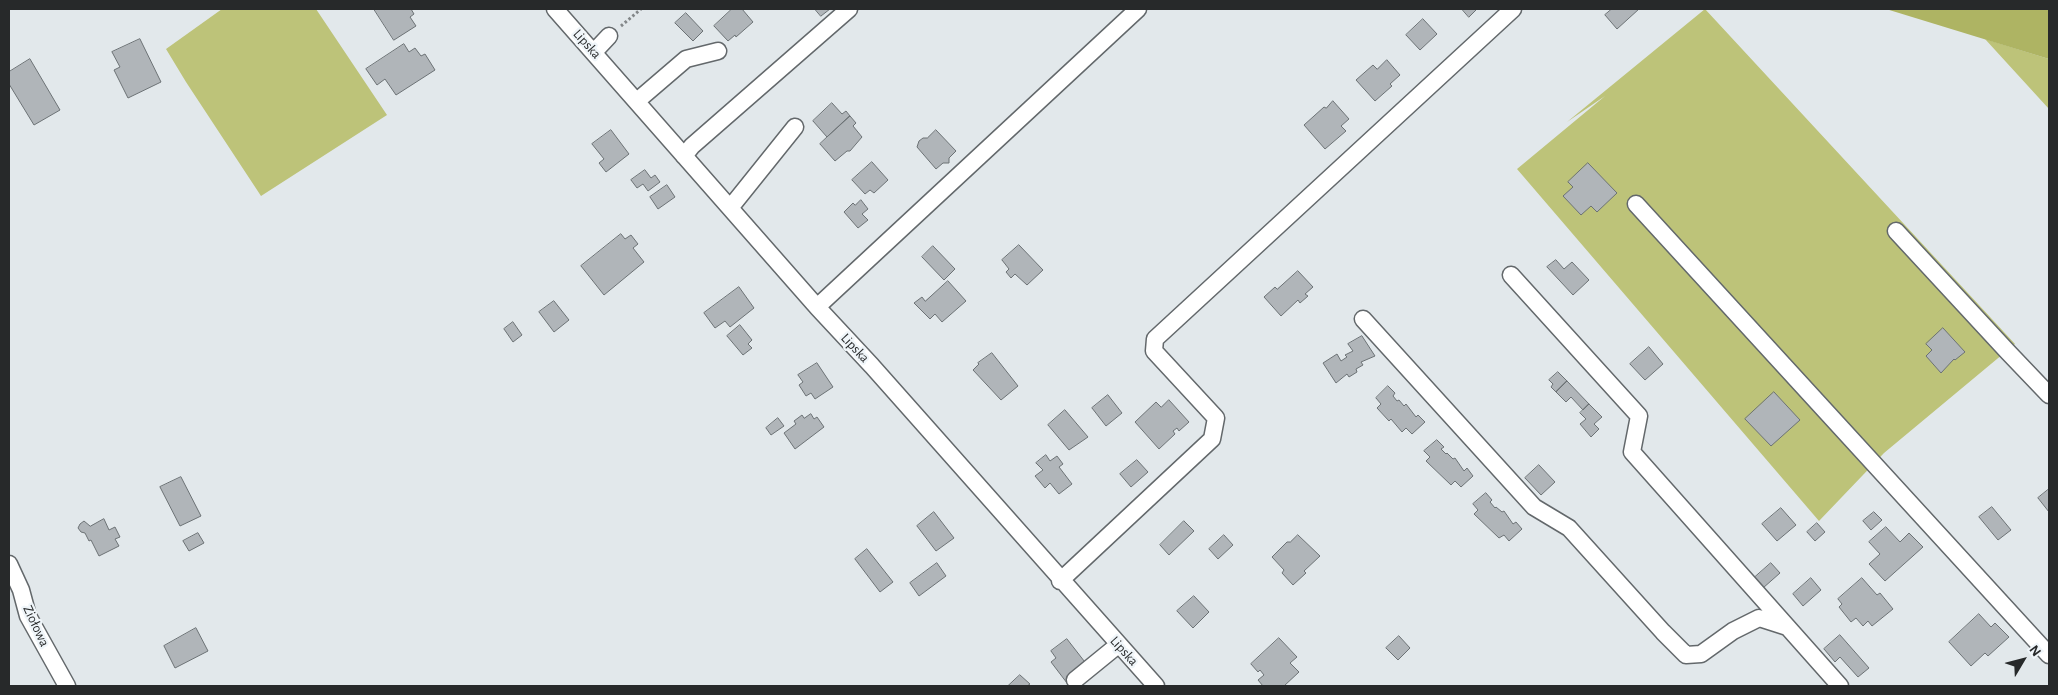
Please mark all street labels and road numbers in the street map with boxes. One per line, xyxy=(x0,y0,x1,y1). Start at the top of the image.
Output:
street label: Lipska xyxy=(569,26,605,62)
street label: Lipska xyxy=(837,330,873,366)
street label: Ziołowa xyxy=(19,603,53,649)
street label: Lipska xyxy=(1106,633,1142,669)

